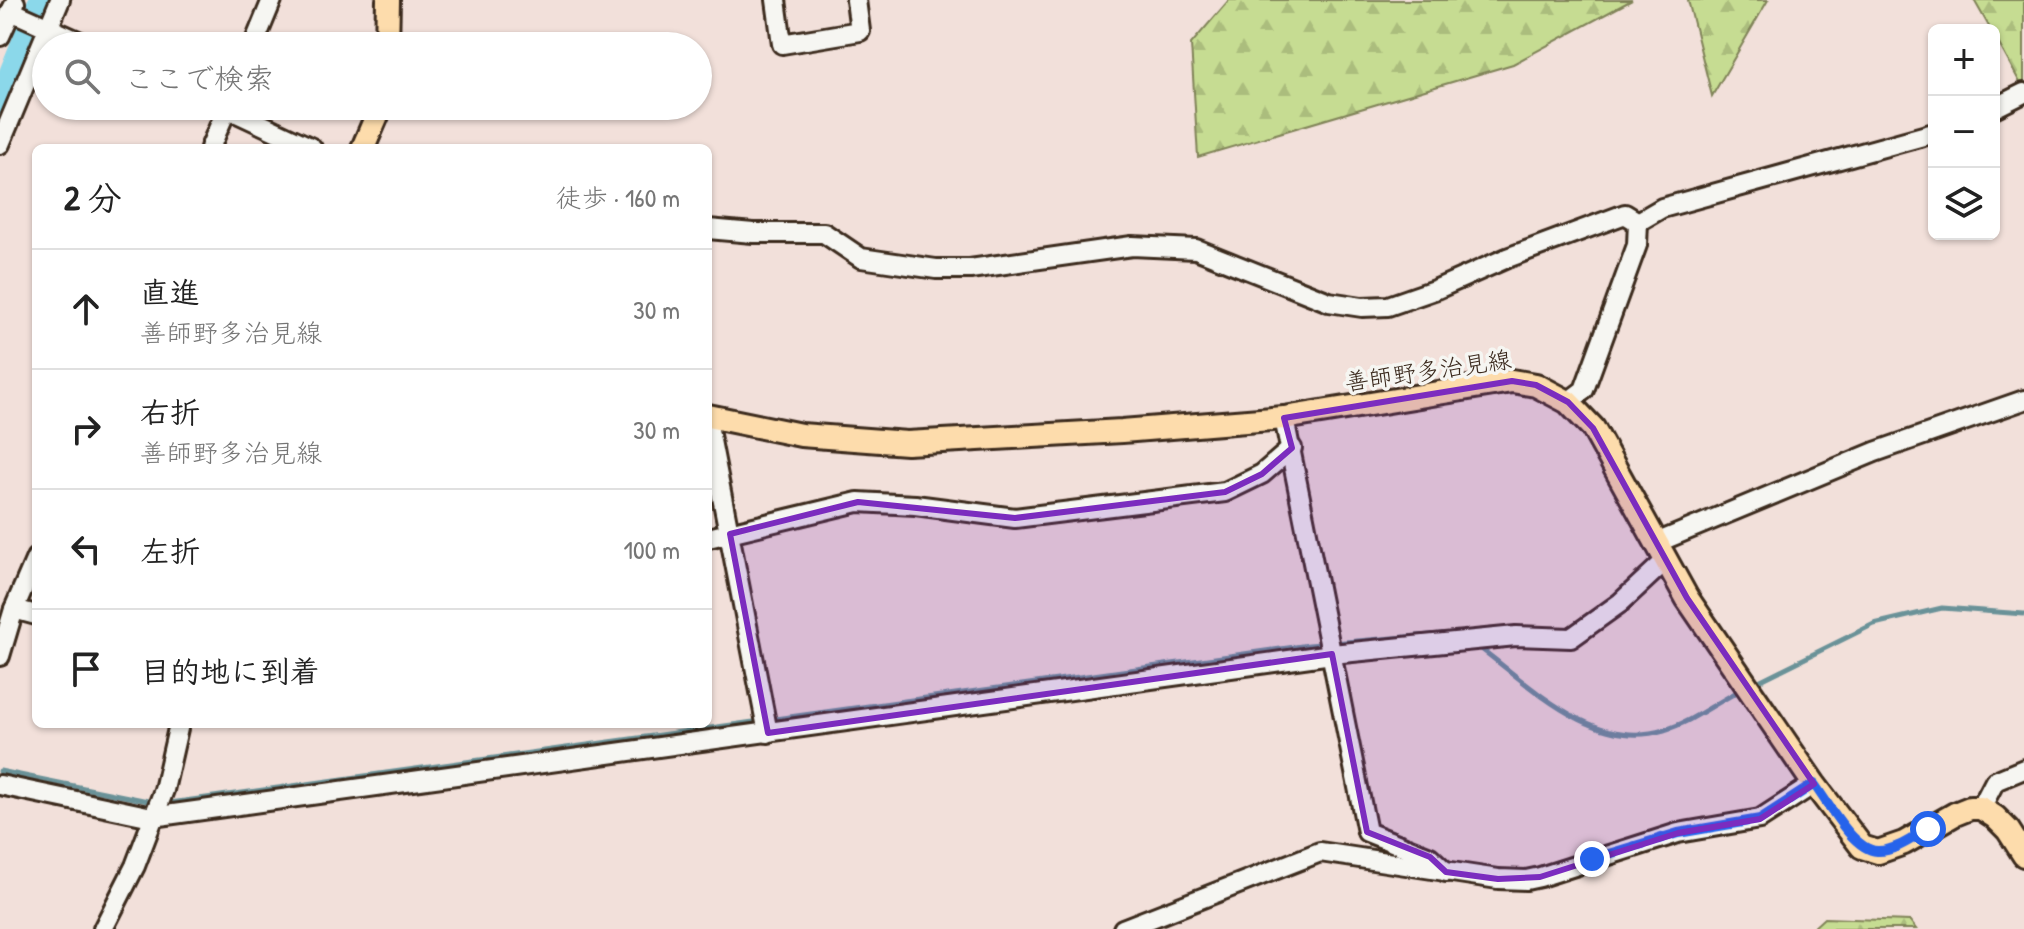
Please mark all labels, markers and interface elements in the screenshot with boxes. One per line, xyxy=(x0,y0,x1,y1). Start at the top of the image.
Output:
map controls xyxy=(1928,24,2000,240)
button: + xyxy=(1928,24,2000,96)
search box xyxy=(32,32,712,120)
icon: search xyxy=(60,54,104,98)
text: ここで検索 xyxy=(124,58,274,98)
button: − xyxy=(1928,96,2000,168)
button: layers xyxy=(1928,168,2000,240)
text: 2 分 xyxy=(64,175,122,221)
text: 徒歩 · 160 m xyxy=(556,180,680,215)
text: 直進 xyxy=(140,272,200,312)
icon: ahead xyxy=(64,287,108,331)
text: 30 m xyxy=(633,292,680,327)
text: 善師野多治見線 xyxy=(140,315,322,350)
street label: 善師野多治見線 xyxy=(1342,342,1513,398)
text: 右折 xyxy=(140,392,200,432)
icon: right xyxy=(64,407,108,451)
text: 30 m xyxy=(633,412,680,447)
text: 善師野多治見線 xyxy=(140,435,322,470)
icon: left xyxy=(64,527,108,571)
text: 左折 xyxy=(140,531,200,571)
text: 100 m xyxy=(624,532,680,567)
icon: arrive xyxy=(64,647,108,691)
text: 目的地に到着 xyxy=(140,651,320,691)
route start xyxy=(1910,811,1946,847)
route end xyxy=(1574,841,1610,877)

